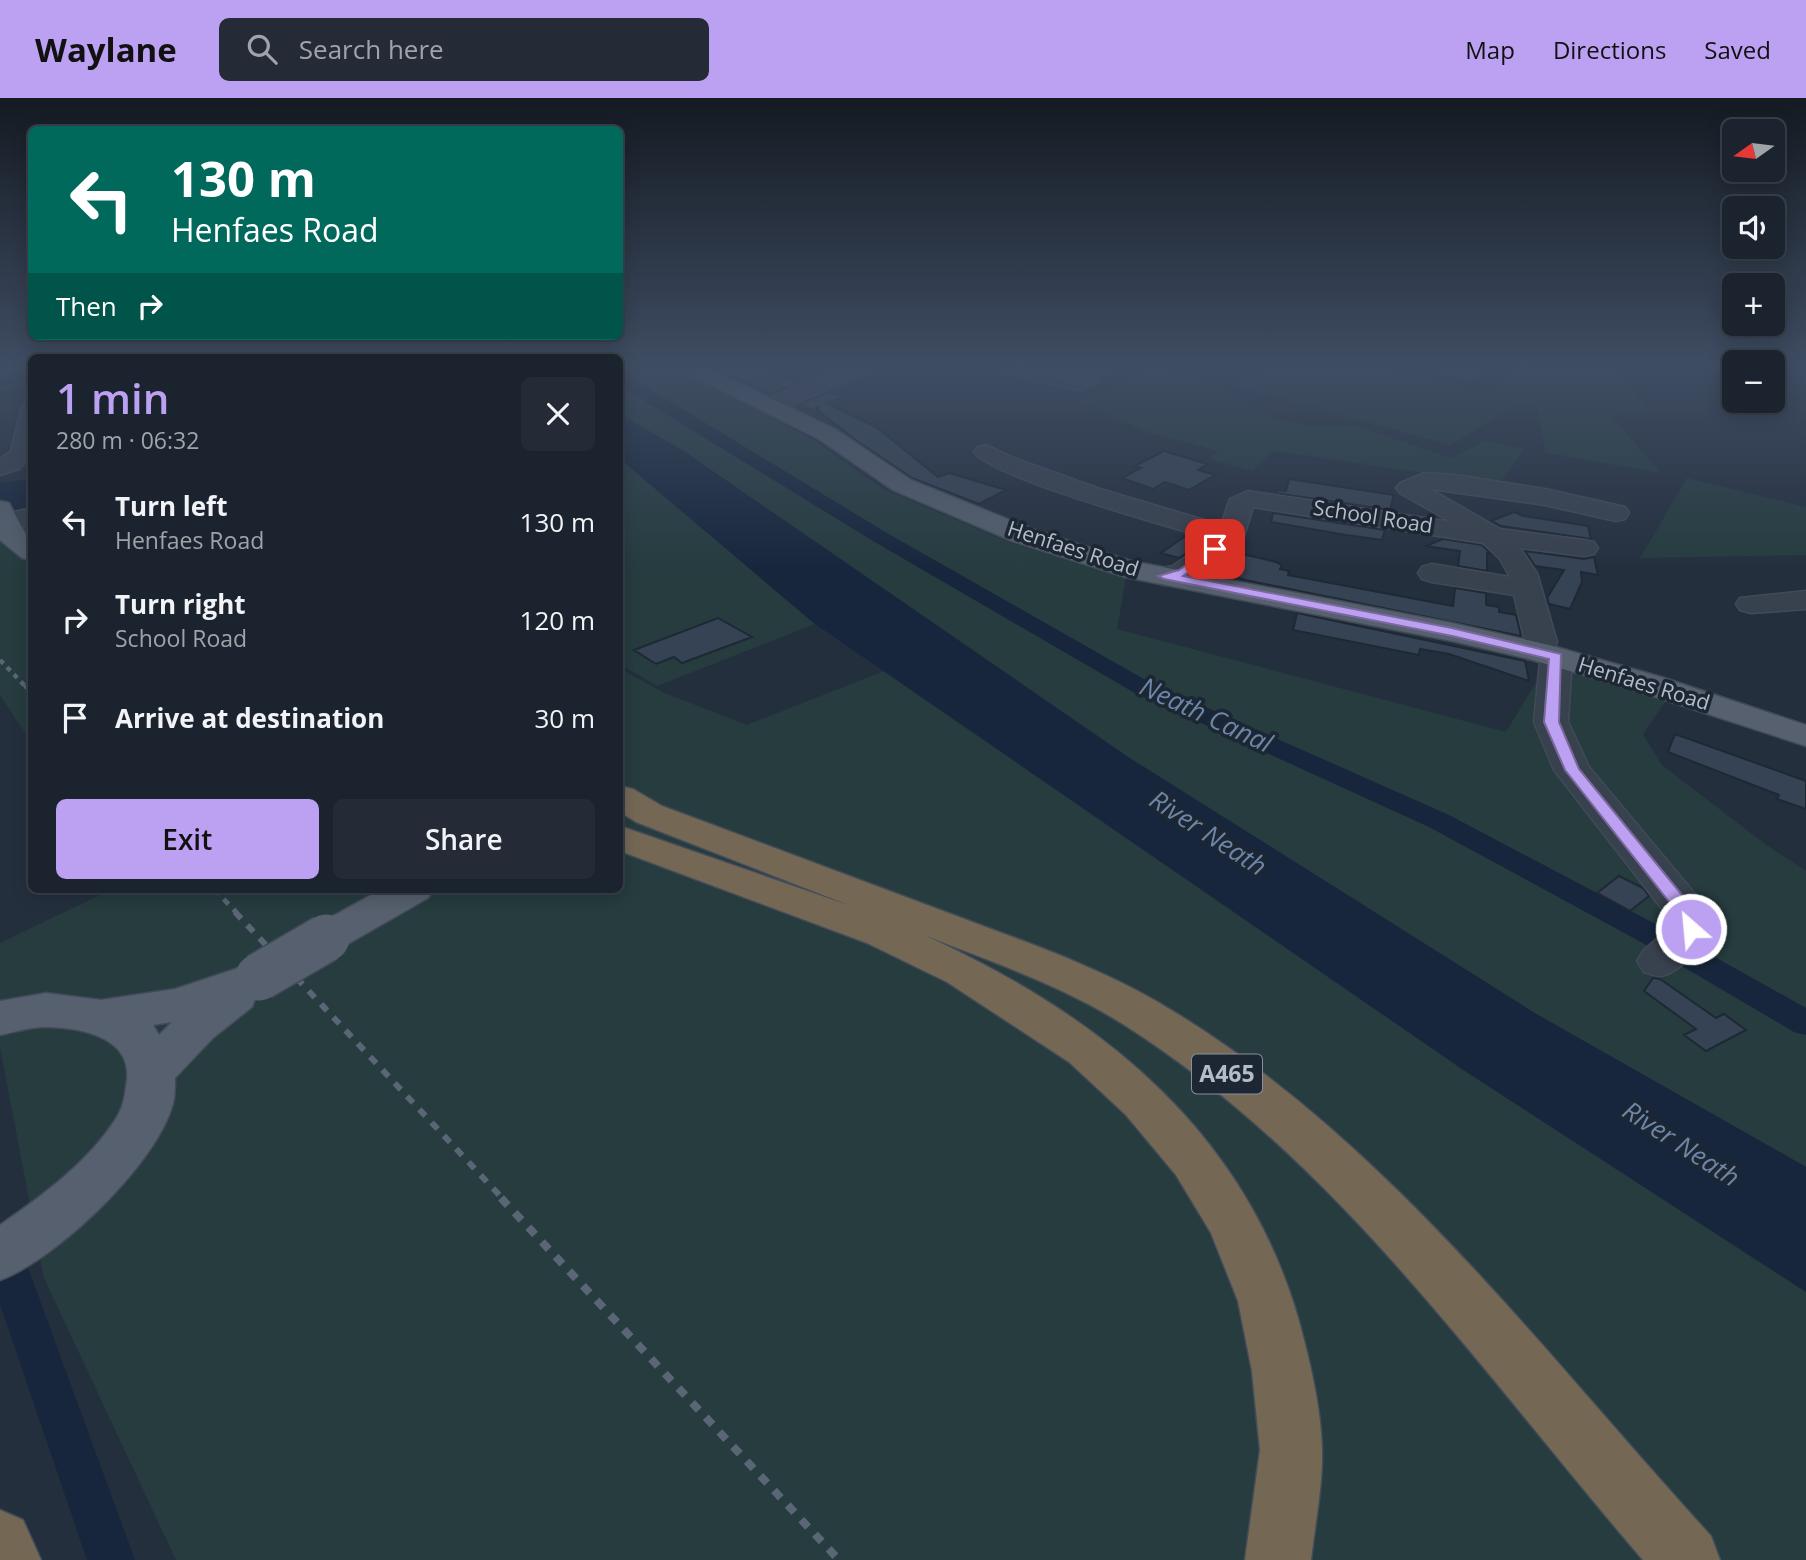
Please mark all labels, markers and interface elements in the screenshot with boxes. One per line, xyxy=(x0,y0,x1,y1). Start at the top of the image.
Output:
search box xyxy=(219,18,709,81)
text: Waylane xyxy=(35,27,177,72)
icon: search xyxy=(243,30,281,68)
text: Search here xyxy=(299,31,444,67)
text: Map xyxy=(1465,33,1515,66)
text: Directions xyxy=(1553,33,1666,66)
text: Saved xyxy=(1704,33,1771,66)
north arrow xyxy=(1722,119,1785,182)
map controls xyxy=(1722,119,1785,413)
text: 130 m xyxy=(171,145,316,211)
icon: left xyxy=(56,154,147,245)
button: sound xyxy=(1722,196,1785,259)
text: Henfaes Road xyxy=(171,208,379,251)
button: + xyxy=(1722,273,1785,336)
icon: right xyxy=(131,287,169,325)
text: Then xyxy=(56,288,117,324)
button: − xyxy=(1722,350,1785,413)
text: 1 min xyxy=(56,369,169,426)
button: close xyxy=(521,377,595,451)
text: 280 m · 06:32 xyxy=(56,424,199,456)
text: Turn left xyxy=(115,488,227,524)
street label: School Road xyxy=(1311,493,1435,539)
icon: left xyxy=(56,503,94,541)
text: 130 m xyxy=(520,504,595,540)
street label: Henfaes Road xyxy=(1004,514,1142,582)
pin xyxy=(1185,519,1245,579)
text: Henfaes Road xyxy=(115,524,264,556)
icon: arrive xyxy=(1196,530,1234,568)
text: Turn right xyxy=(115,586,246,622)
icon: right xyxy=(56,601,94,639)
text: 120 m xyxy=(520,602,595,638)
text: School Road xyxy=(115,622,247,654)
street label: Henfaes Road xyxy=(1575,650,1714,716)
water label: Neath Canal xyxy=(1134,668,1280,761)
icon: arrive xyxy=(56,699,94,737)
text: Arrive at destination xyxy=(115,700,384,736)
text: 30 m xyxy=(534,700,595,736)
water label: River Neath xyxy=(1143,781,1274,883)
button: Exit xyxy=(56,799,319,879)
button: Share xyxy=(333,799,595,879)
position arrow xyxy=(1654,892,1728,966)
road number: A465 xyxy=(1192,1054,1262,1093)
water label: River Neath xyxy=(1616,1092,1747,1194)

